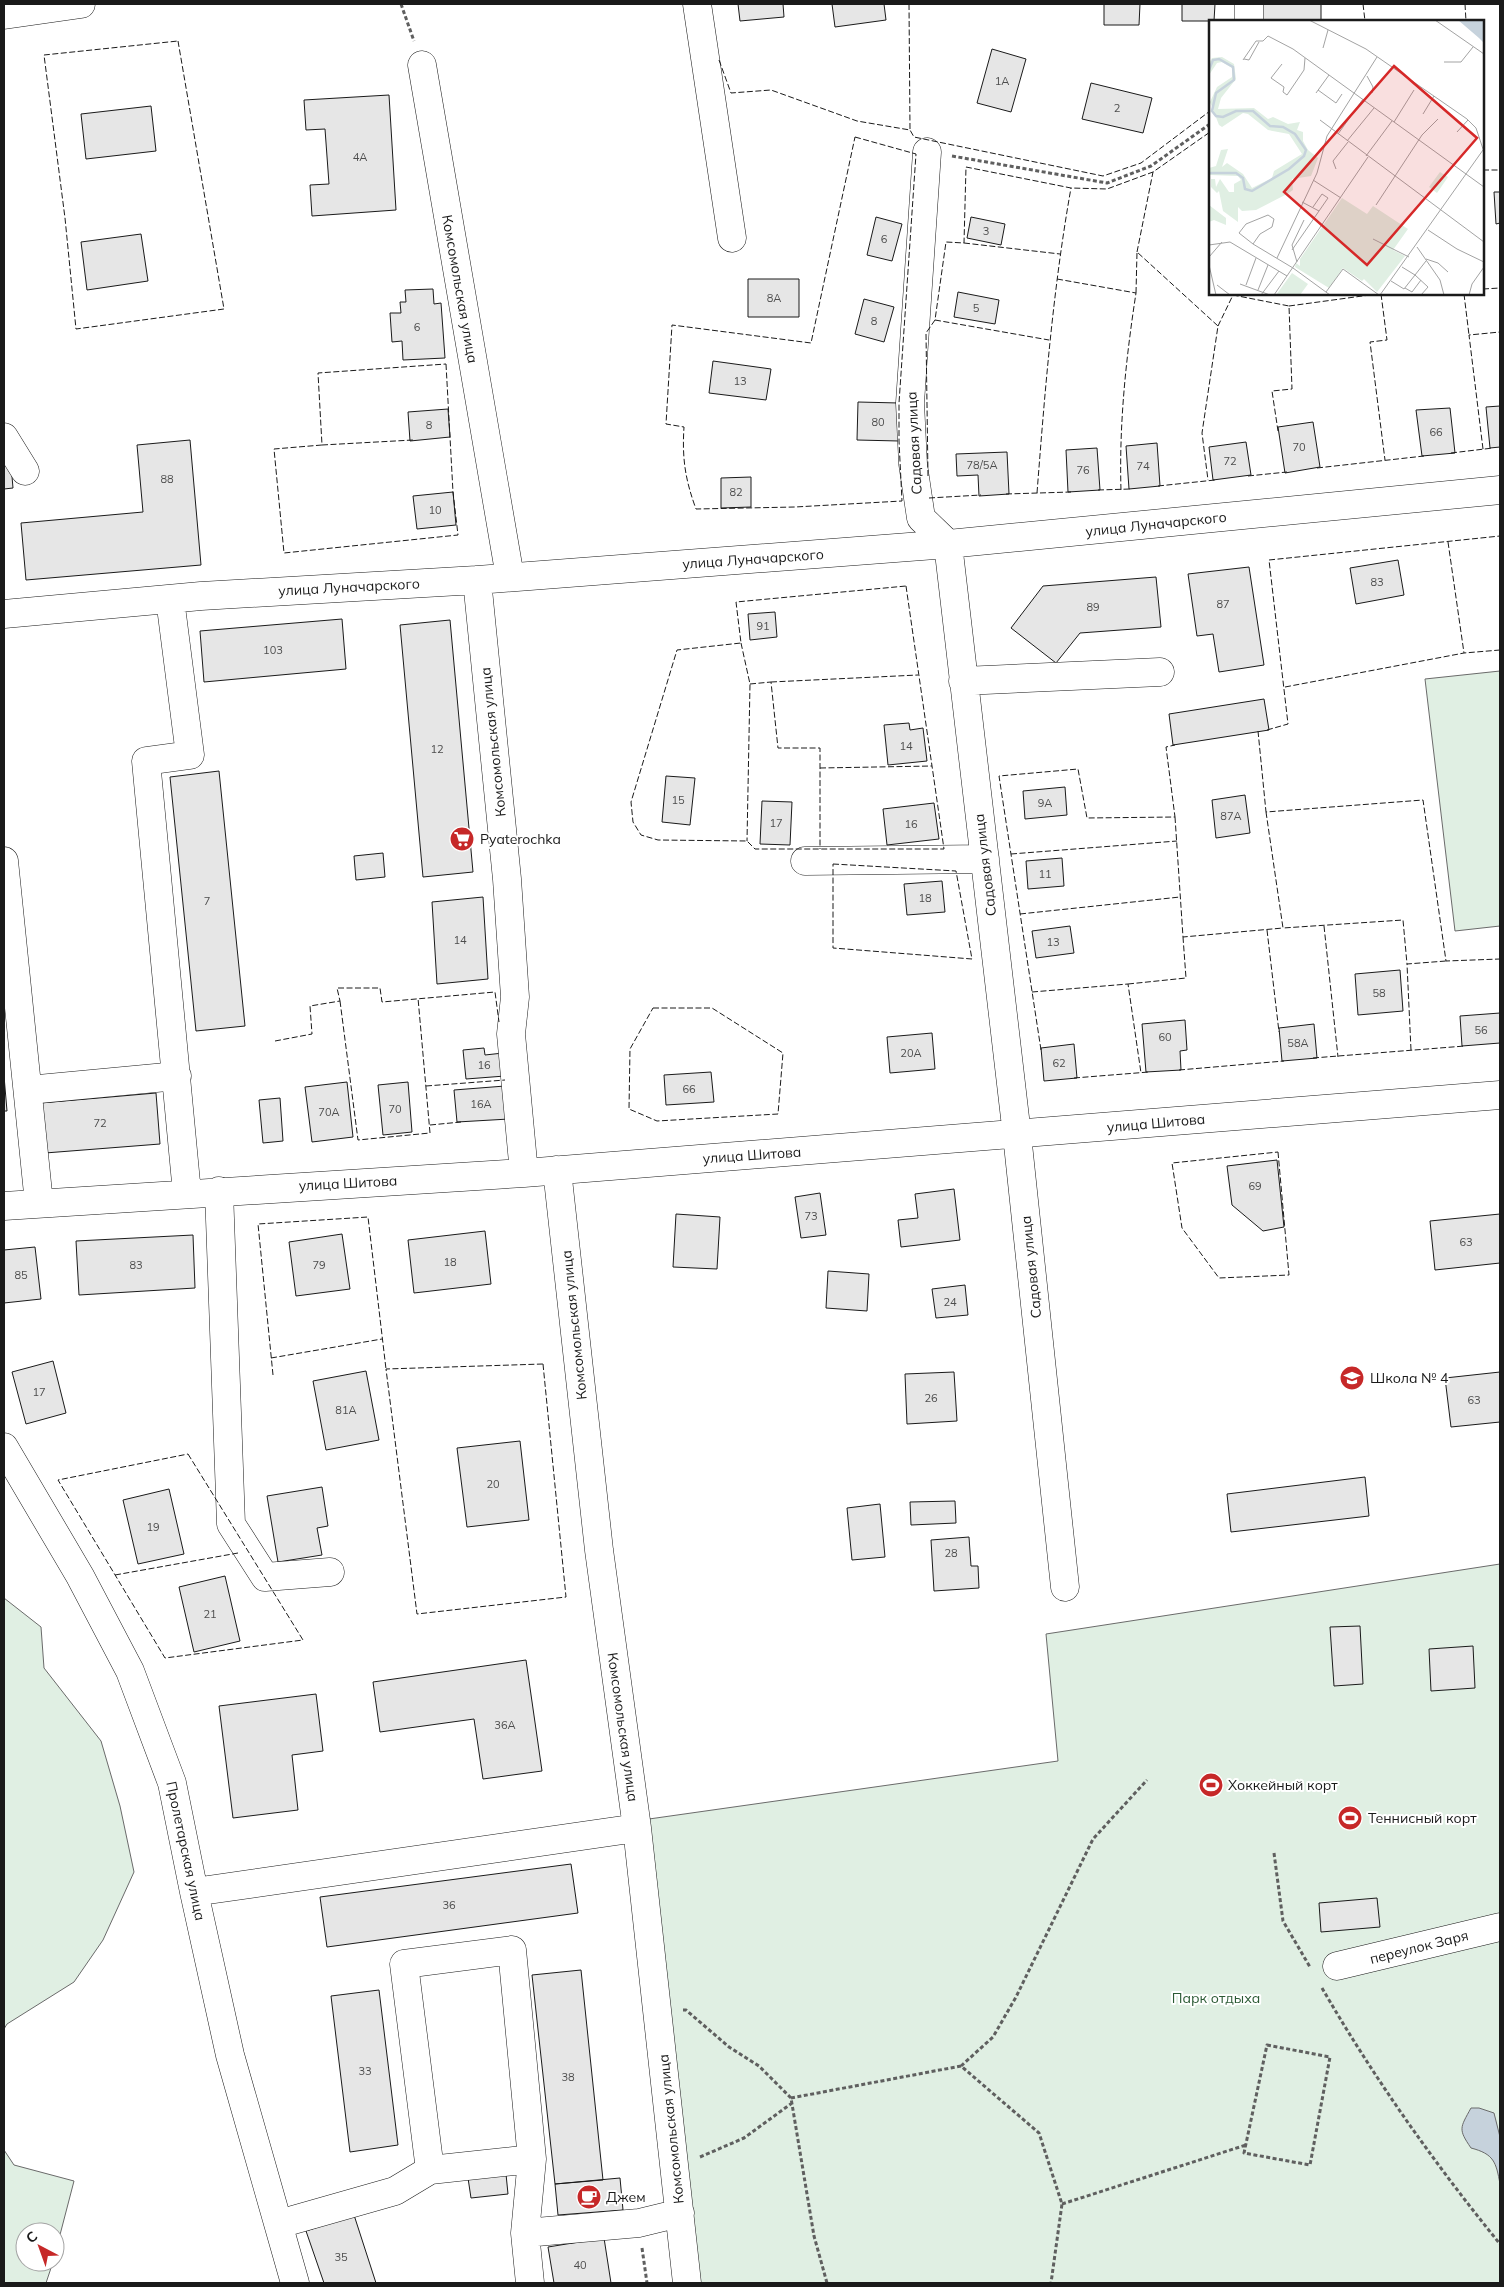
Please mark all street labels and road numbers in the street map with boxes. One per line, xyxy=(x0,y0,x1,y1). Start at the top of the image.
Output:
street label: Комсомольская улица xyxy=(438,213,482,365)
street label: Садовая улица xyxy=(902,391,926,495)
street label: улица Луначарского xyxy=(1085,508,1227,540)
street label: улица Луначарского xyxy=(682,545,824,573)
street label: улица Луначарского xyxy=(278,574,420,600)
street label: Комсомольская улица xyxy=(476,666,510,818)
street label: Садовая улица xyxy=(970,813,1000,917)
street label: улица Шитова xyxy=(1106,1110,1206,1136)
street label: улица Шитова xyxy=(702,1143,802,1167)
street label: улица Шитова xyxy=(298,1171,398,1195)
street label: Садовая улица xyxy=(1017,1215,1045,1319)
street label: Комсомольская улица xyxy=(557,1249,591,1401)
street label: Комсомольская улица xyxy=(604,1651,642,1803)
street label: Пролетарская улица xyxy=(162,1780,210,1922)
street label: переулок Заря xyxy=(1368,1926,1470,1968)
street label: Комсомольская улица xyxy=(654,2053,688,2205)

